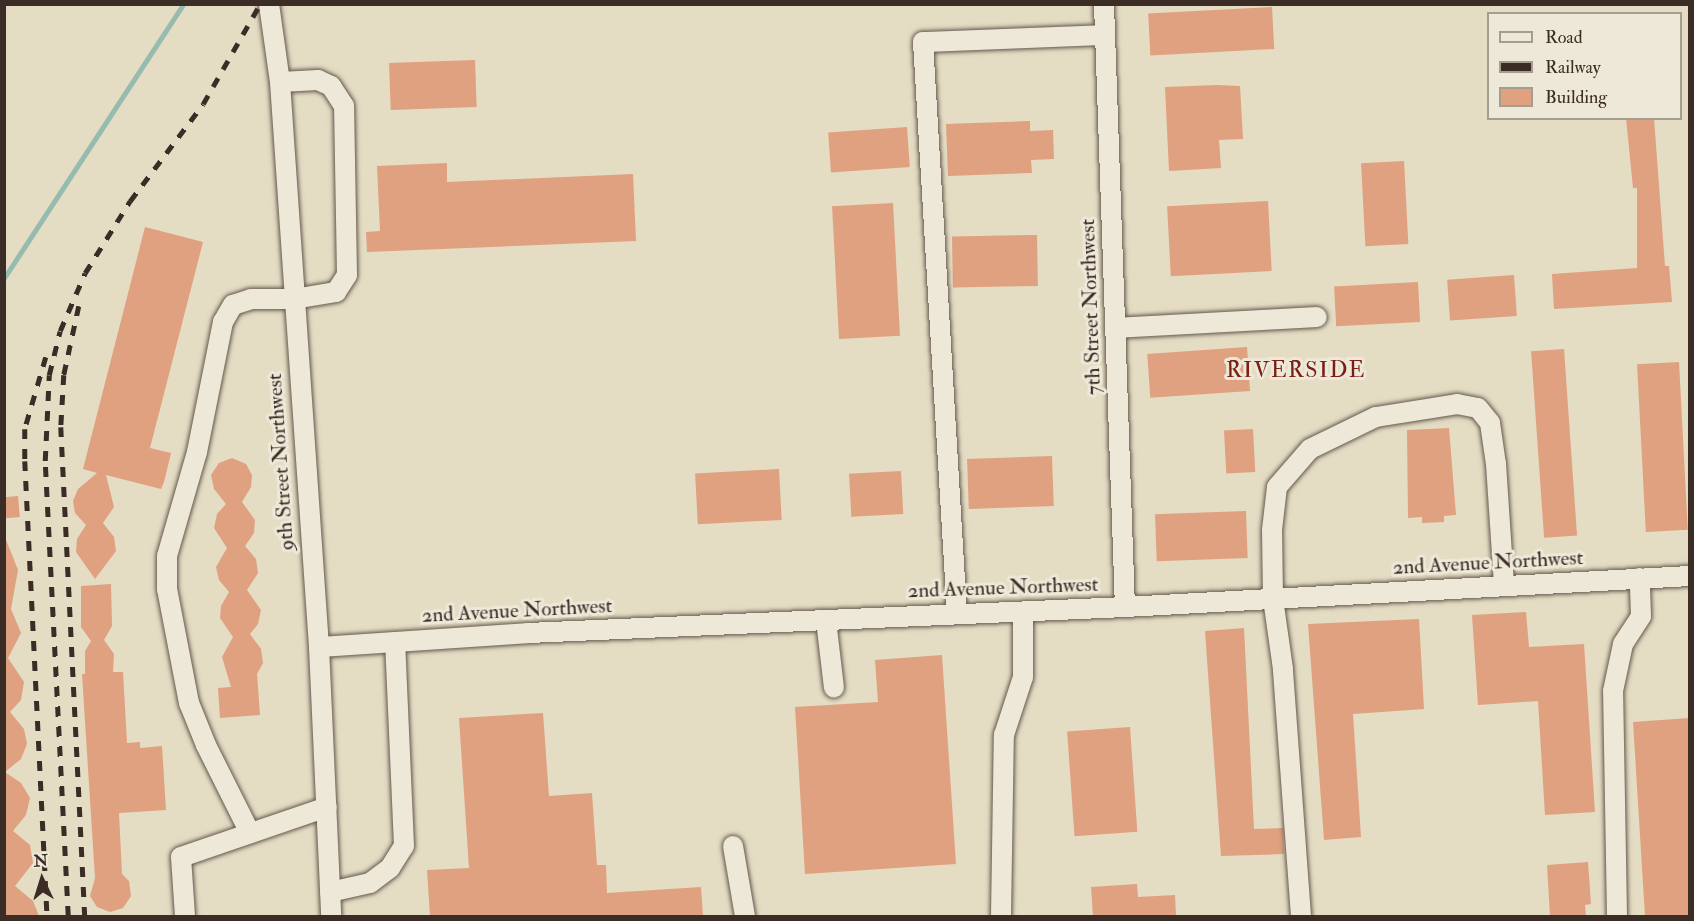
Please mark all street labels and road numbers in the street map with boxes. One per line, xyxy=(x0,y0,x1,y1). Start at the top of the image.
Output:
street label: 7th Street Northwest xyxy=(1075,218,1107,396)
street label: 9th Street Northwest xyxy=(262,373,300,551)
street label: 2nd Avenue Northwest xyxy=(1392,545,1584,581)
street label: 2nd Avenue Northwest xyxy=(907,572,1099,604)
street label: 2nd Avenue Northwest xyxy=(421,593,613,629)

